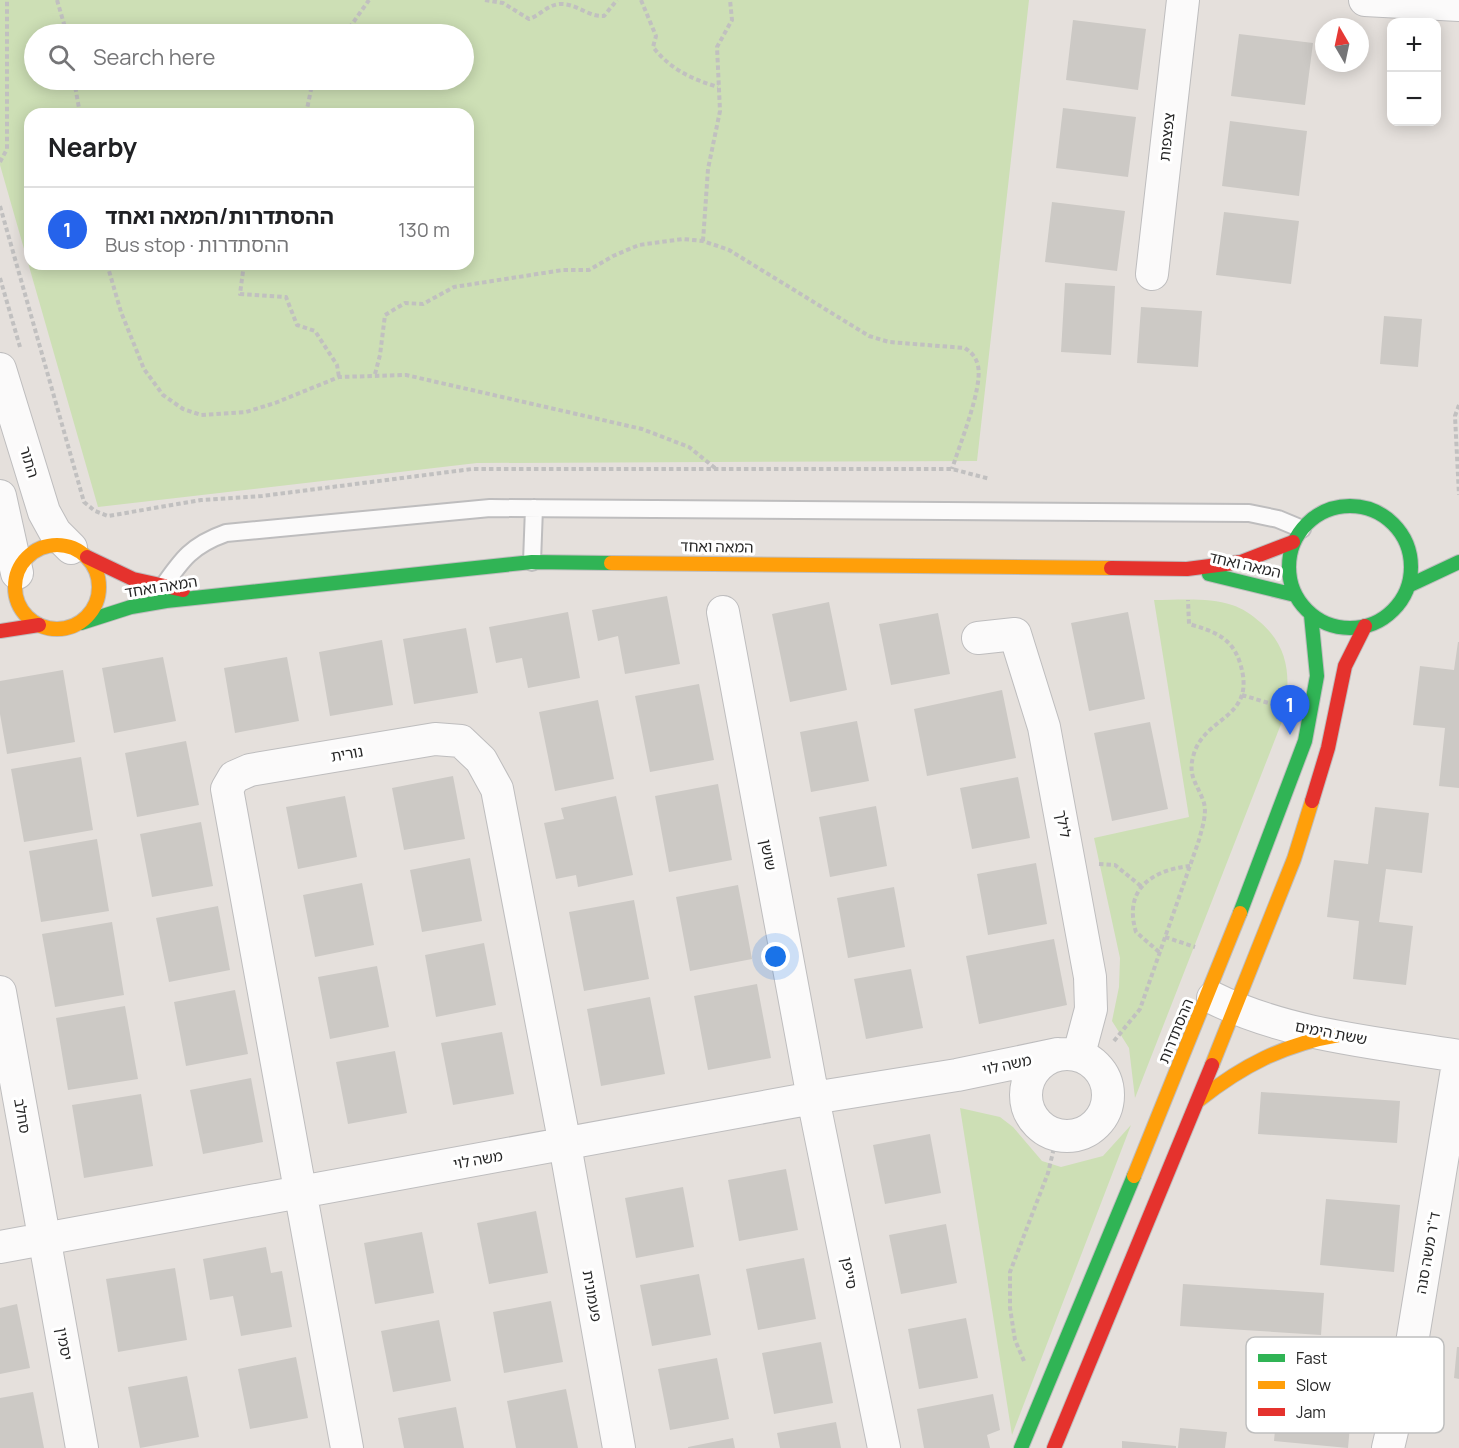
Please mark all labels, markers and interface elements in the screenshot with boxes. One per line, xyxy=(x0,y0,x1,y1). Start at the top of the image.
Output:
north arrow xyxy=(1315,18,1369,72)
map controls xyxy=(1387,18,1441,126)
button: + xyxy=(1387,18,1441,72)
search box xyxy=(24,24,474,90)
icon: search xyxy=(45,41,78,74)
text: Search here xyxy=(93,42,215,72)
button: − xyxy=(1387,72,1441,126)
street label: צפצפות xyxy=(1154,112,1179,162)
text: Nearby xyxy=(48,129,137,165)
text: ההסתדרות/המאה ואחד xyxy=(105,201,334,231)
text: 1 xyxy=(63,216,72,243)
text: 130 m xyxy=(398,216,450,243)
text: Bus stop · ההסתדרות xyxy=(105,231,289,258)
street label: התור xyxy=(15,444,44,480)
street label: המאה ואחד xyxy=(680,535,754,558)
street label: המאה ואחד xyxy=(1207,546,1283,583)
street label: המאה ואחד xyxy=(123,570,199,603)
pin: 1 xyxy=(1270,686,1310,735)
street label: נורית xyxy=(329,740,365,767)
street label: לילך xyxy=(1051,808,1076,840)
street label: שושן xyxy=(755,838,782,872)
your location xyxy=(761,942,790,971)
street label: ההסתדרות xyxy=(1153,995,1198,1066)
street label: ששת הימים xyxy=(1293,1015,1369,1050)
street label: משה לוי xyxy=(980,1049,1034,1080)
street label: סחלב xyxy=(9,1097,36,1135)
street label: משה לוי xyxy=(451,1145,504,1174)
street label: ד"ר משה סנה xyxy=(1410,1210,1445,1296)
street label: סייפן xyxy=(836,1255,863,1291)
street label: פעמונית xyxy=(578,1268,607,1323)
street label: יסמין xyxy=(51,1326,78,1362)
legend xyxy=(1246,1337,1444,1433)
text: Fast xyxy=(1296,1347,1327,1369)
text: Slow xyxy=(1296,1374,1331,1396)
text: Jam xyxy=(1296,1401,1326,1423)

